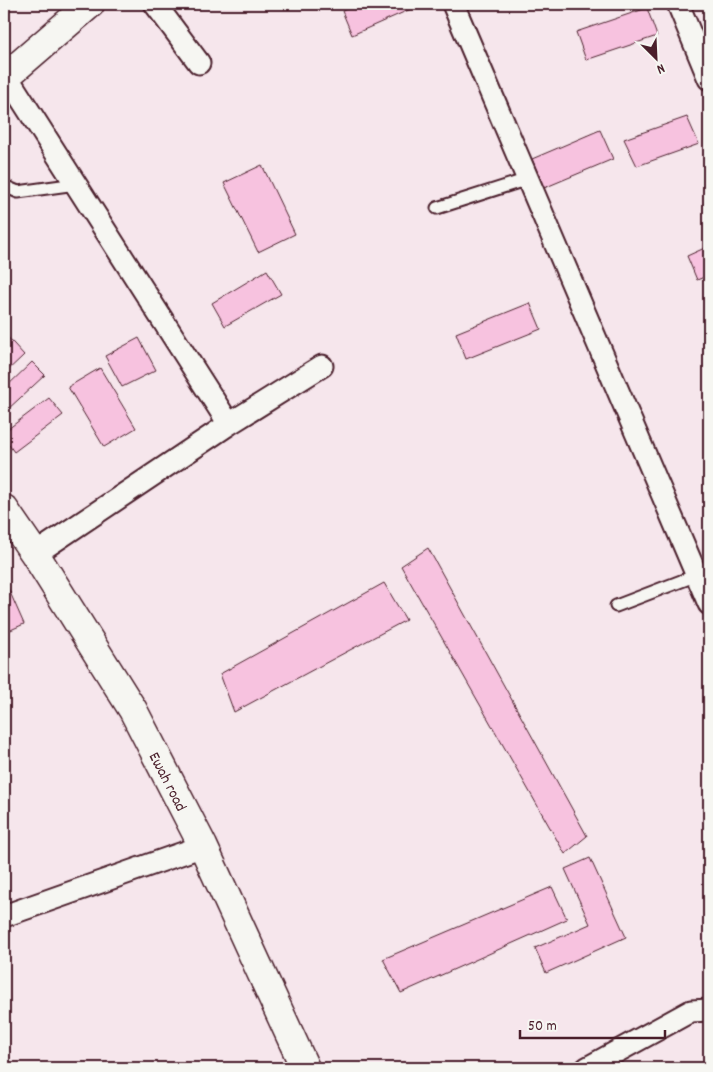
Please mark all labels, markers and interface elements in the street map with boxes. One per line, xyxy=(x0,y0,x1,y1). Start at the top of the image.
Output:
north arrow xyxy=(630,32,680,82)
text: N xyxy=(653,58,668,79)
street label: Ewah road xyxy=(142,748,192,816)
scale bar xyxy=(520,1007,666,1039)
text: 50 m xyxy=(528,1016,557,1038)

